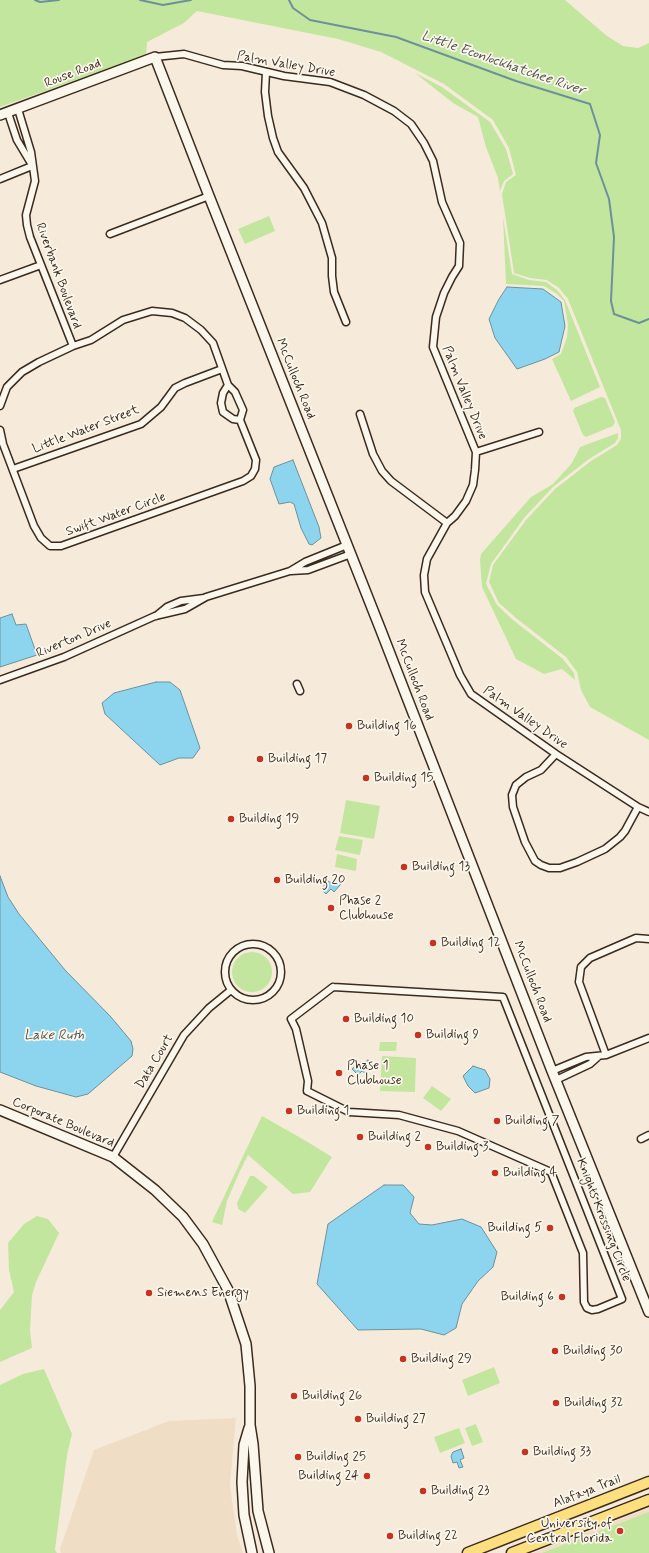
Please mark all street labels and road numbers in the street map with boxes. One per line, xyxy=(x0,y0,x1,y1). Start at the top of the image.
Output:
street label: Palm Valley Drive xyxy=(236,49,336,81)
street label: Rouse Road xyxy=(42,56,104,92)
street label: Riverbank Boulevard xyxy=(32,221,84,331)
street label: McCulloch Road xyxy=(272,336,318,422)
street label: Palm Valley Drive xyxy=(438,344,490,442)
street label: Little Water Street xyxy=(31,402,141,458)
street label: Swift Water Circle xyxy=(64,490,168,540)
street label: Riverton Drive xyxy=(34,616,114,662)
street label: McCulloch Road xyxy=(391,637,437,723)
street label: Palm Valley Drive xyxy=(480,683,570,753)
street label: McCulloch Road xyxy=(509,939,555,1025)
street label: Data Court xyxy=(133,1032,177,1092)
street label: Corporate Boulevard xyxy=(10,1094,116,1152)
street label: Knights Krossing Circle xyxy=(572,1156,634,1284)
street label: Alafaya Trail xyxy=(551,1472,623,1512)

